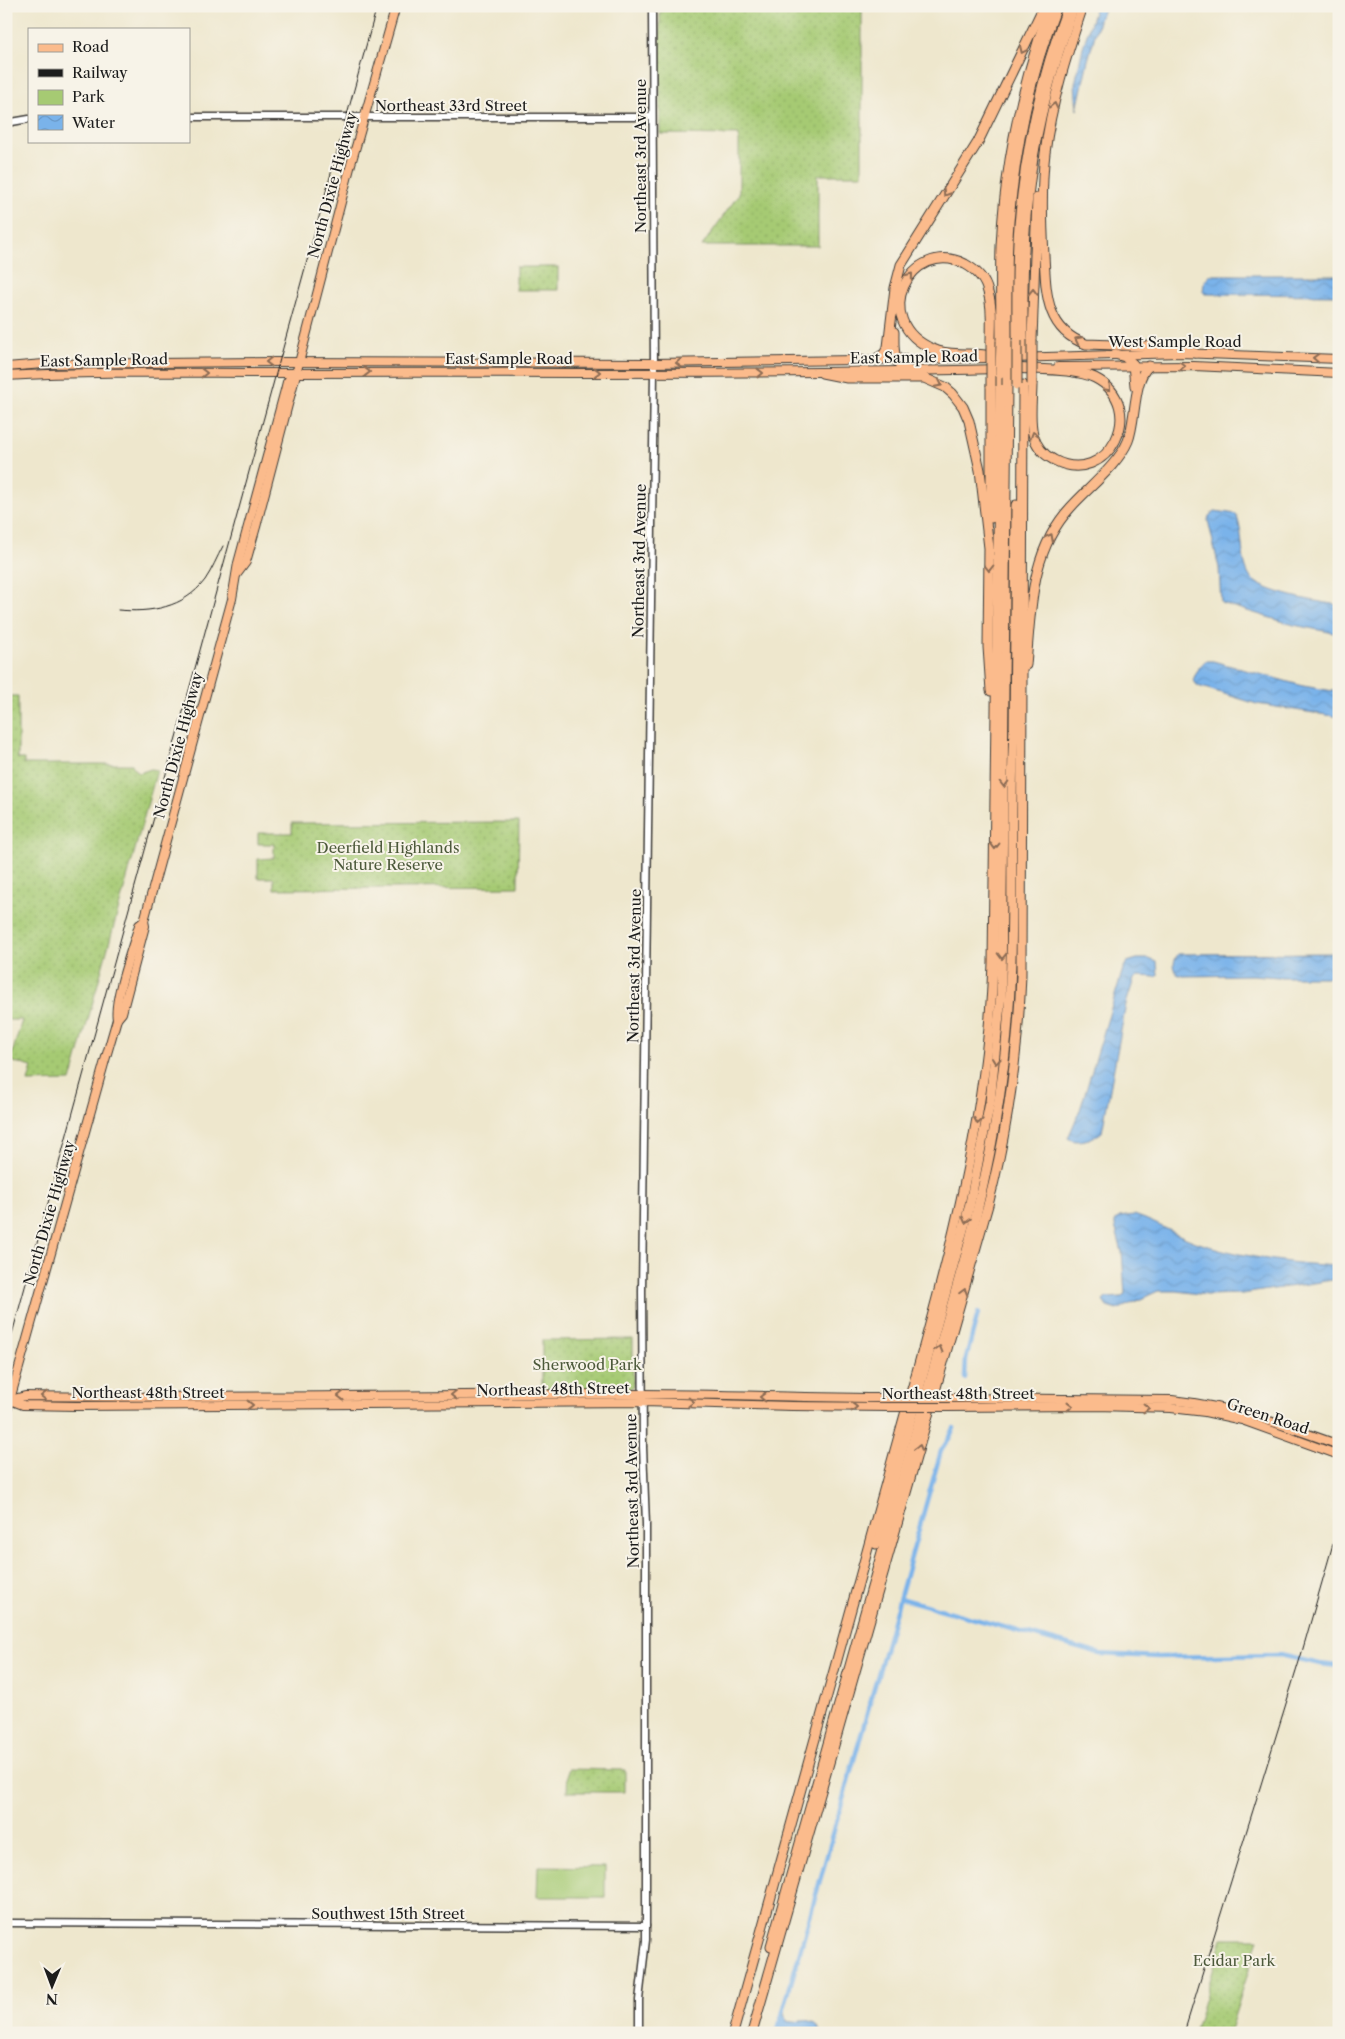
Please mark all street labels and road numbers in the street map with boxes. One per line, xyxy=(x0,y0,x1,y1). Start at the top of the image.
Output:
street label: Northeast 3rd Avenue xyxy=(631,79,650,233)
street label: Northeast 33rd Street xyxy=(375,96,528,115)
street label: North Dixie Highway xyxy=(303,109,361,260)
street label: West Sample Road xyxy=(1107,332,1242,351)
street label: East Sample Road xyxy=(850,346,978,368)
street label: East Sample Road xyxy=(40,349,168,371)
street label: East Sample Road xyxy=(445,349,573,368)
street label: Northeast 3rd Avenue xyxy=(628,484,650,638)
street label: North Dixie Highway xyxy=(149,669,207,820)
street label: Northeast 3rd Avenue xyxy=(623,889,645,1043)
street label: North Dixie Highway xyxy=(19,1137,79,1288)
street label: Northeast 48th Street xyxy=(476,1378,630,1400)
street label: Northeast 48th Street xyxy=(71,1383,225,1402)
street label: Northeast 48th Street xyxy=(881,1384,1035,1403)
street label: Green Road xyxy=(1224,1394,1312,1438)
street label: Northeast 3rd Avenue xyxy=(621,1414,643,1568)
street label: Southwest 15th Street xyxy=(311,1904,465,1923)

